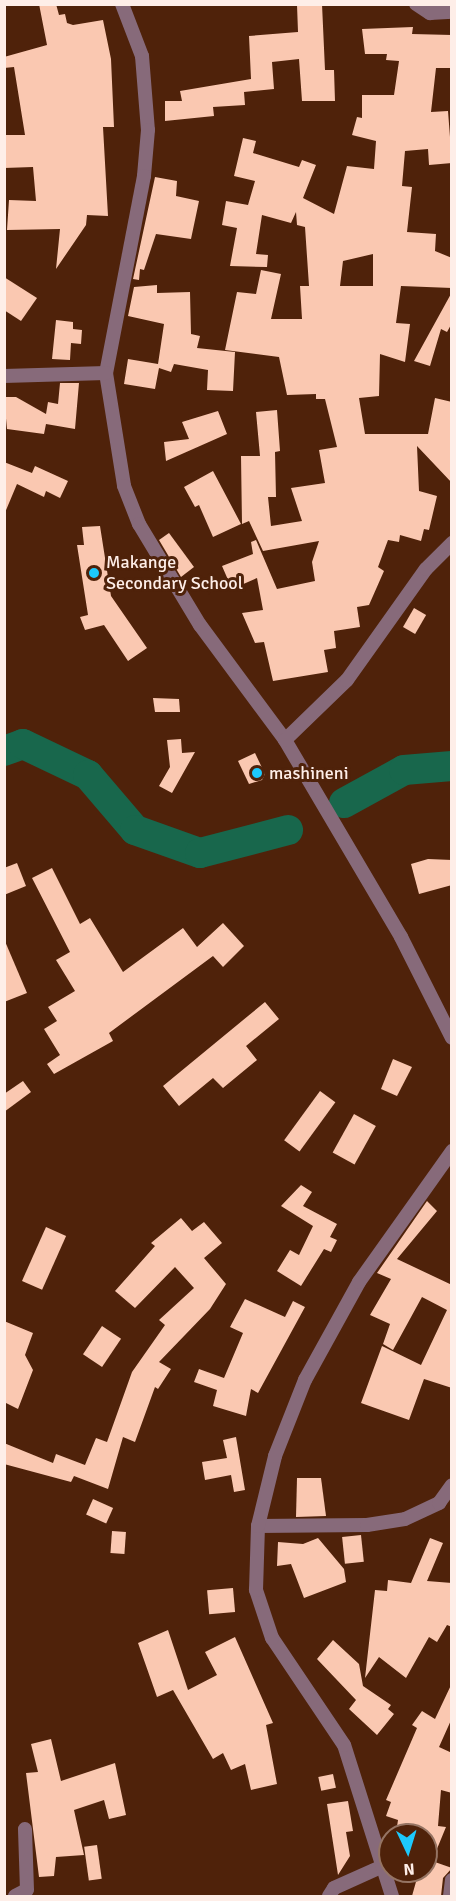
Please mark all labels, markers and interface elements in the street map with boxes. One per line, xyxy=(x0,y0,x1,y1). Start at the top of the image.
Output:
place label: Makange Secondary School xyxy=(106,552,243,594)
marker: Makange Secondary School xyxy=(87,566,101,580)
place label: mashineni xyxy=(269,762,349,784)
marker: mashineni xyxy=(250,766,264,780)
north arrow xyxy=(378,1823,438,1883)
text: N xyxy=(403,1859,415,1879)

